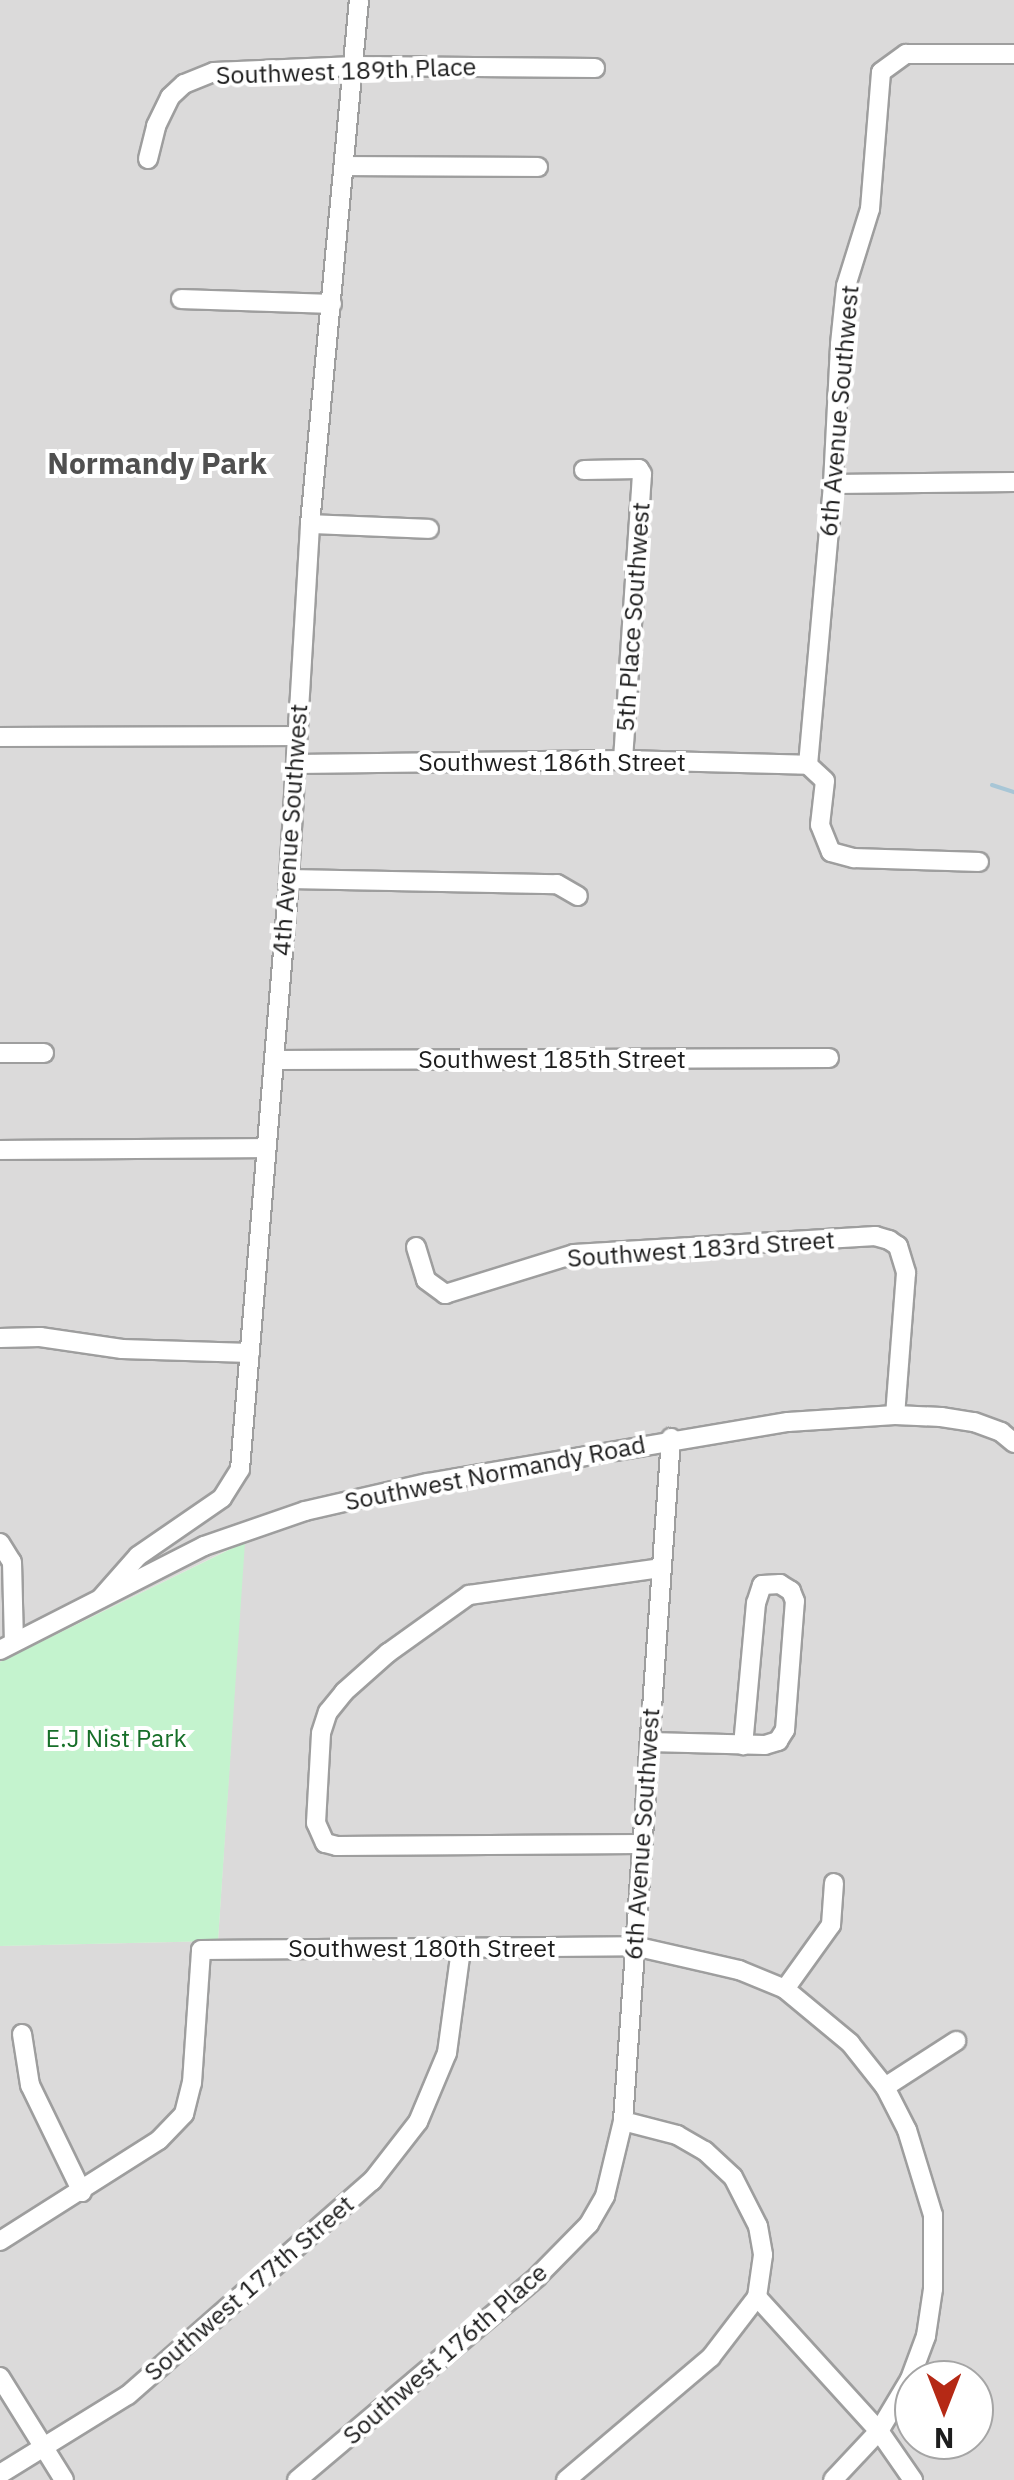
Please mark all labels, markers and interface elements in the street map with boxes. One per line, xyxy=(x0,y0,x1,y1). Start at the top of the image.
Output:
street label: Southwest 189th Place xyxy=(215,51,477,91)
street label: 6th Avenue Southwest xyxy=(813,284,865,538)
district label: Normandy Park xyxy=(47,445,267,481)
street label: 5th Place Southwest xyxy=(610,501,656,733)
street label: 4th Avenue Southwest xyxy=(266,703,314,957)
street label: Southwest 186th Street xyxy=(418,747,686,777)
street label: Southwest 185th Street xyxy=(418,1044,686,1074)
street label: Southwest 183rd Street xyxy=(566,1225,836,1273)
street label: Southwest Normandy Road xyxy=(342,1429,648,1517)
street label: 6th Avenue Southwest xyxy=(618,1707,666,1961)
park label: E.J Nist Park xyxy=(45,1723,187,1753)
street label: Southwest 180th Street xyxy=(288,1933,556,1963)
street label: Southwest 177th Street xyxy=(138,2189,360,2387)
street label: Southwest 176th Place xyxy=(337,2257,553,2451)
north arrow xyxy=(894,2360,994,2460)
text: N xyxy=(934,2420,954,2457)

